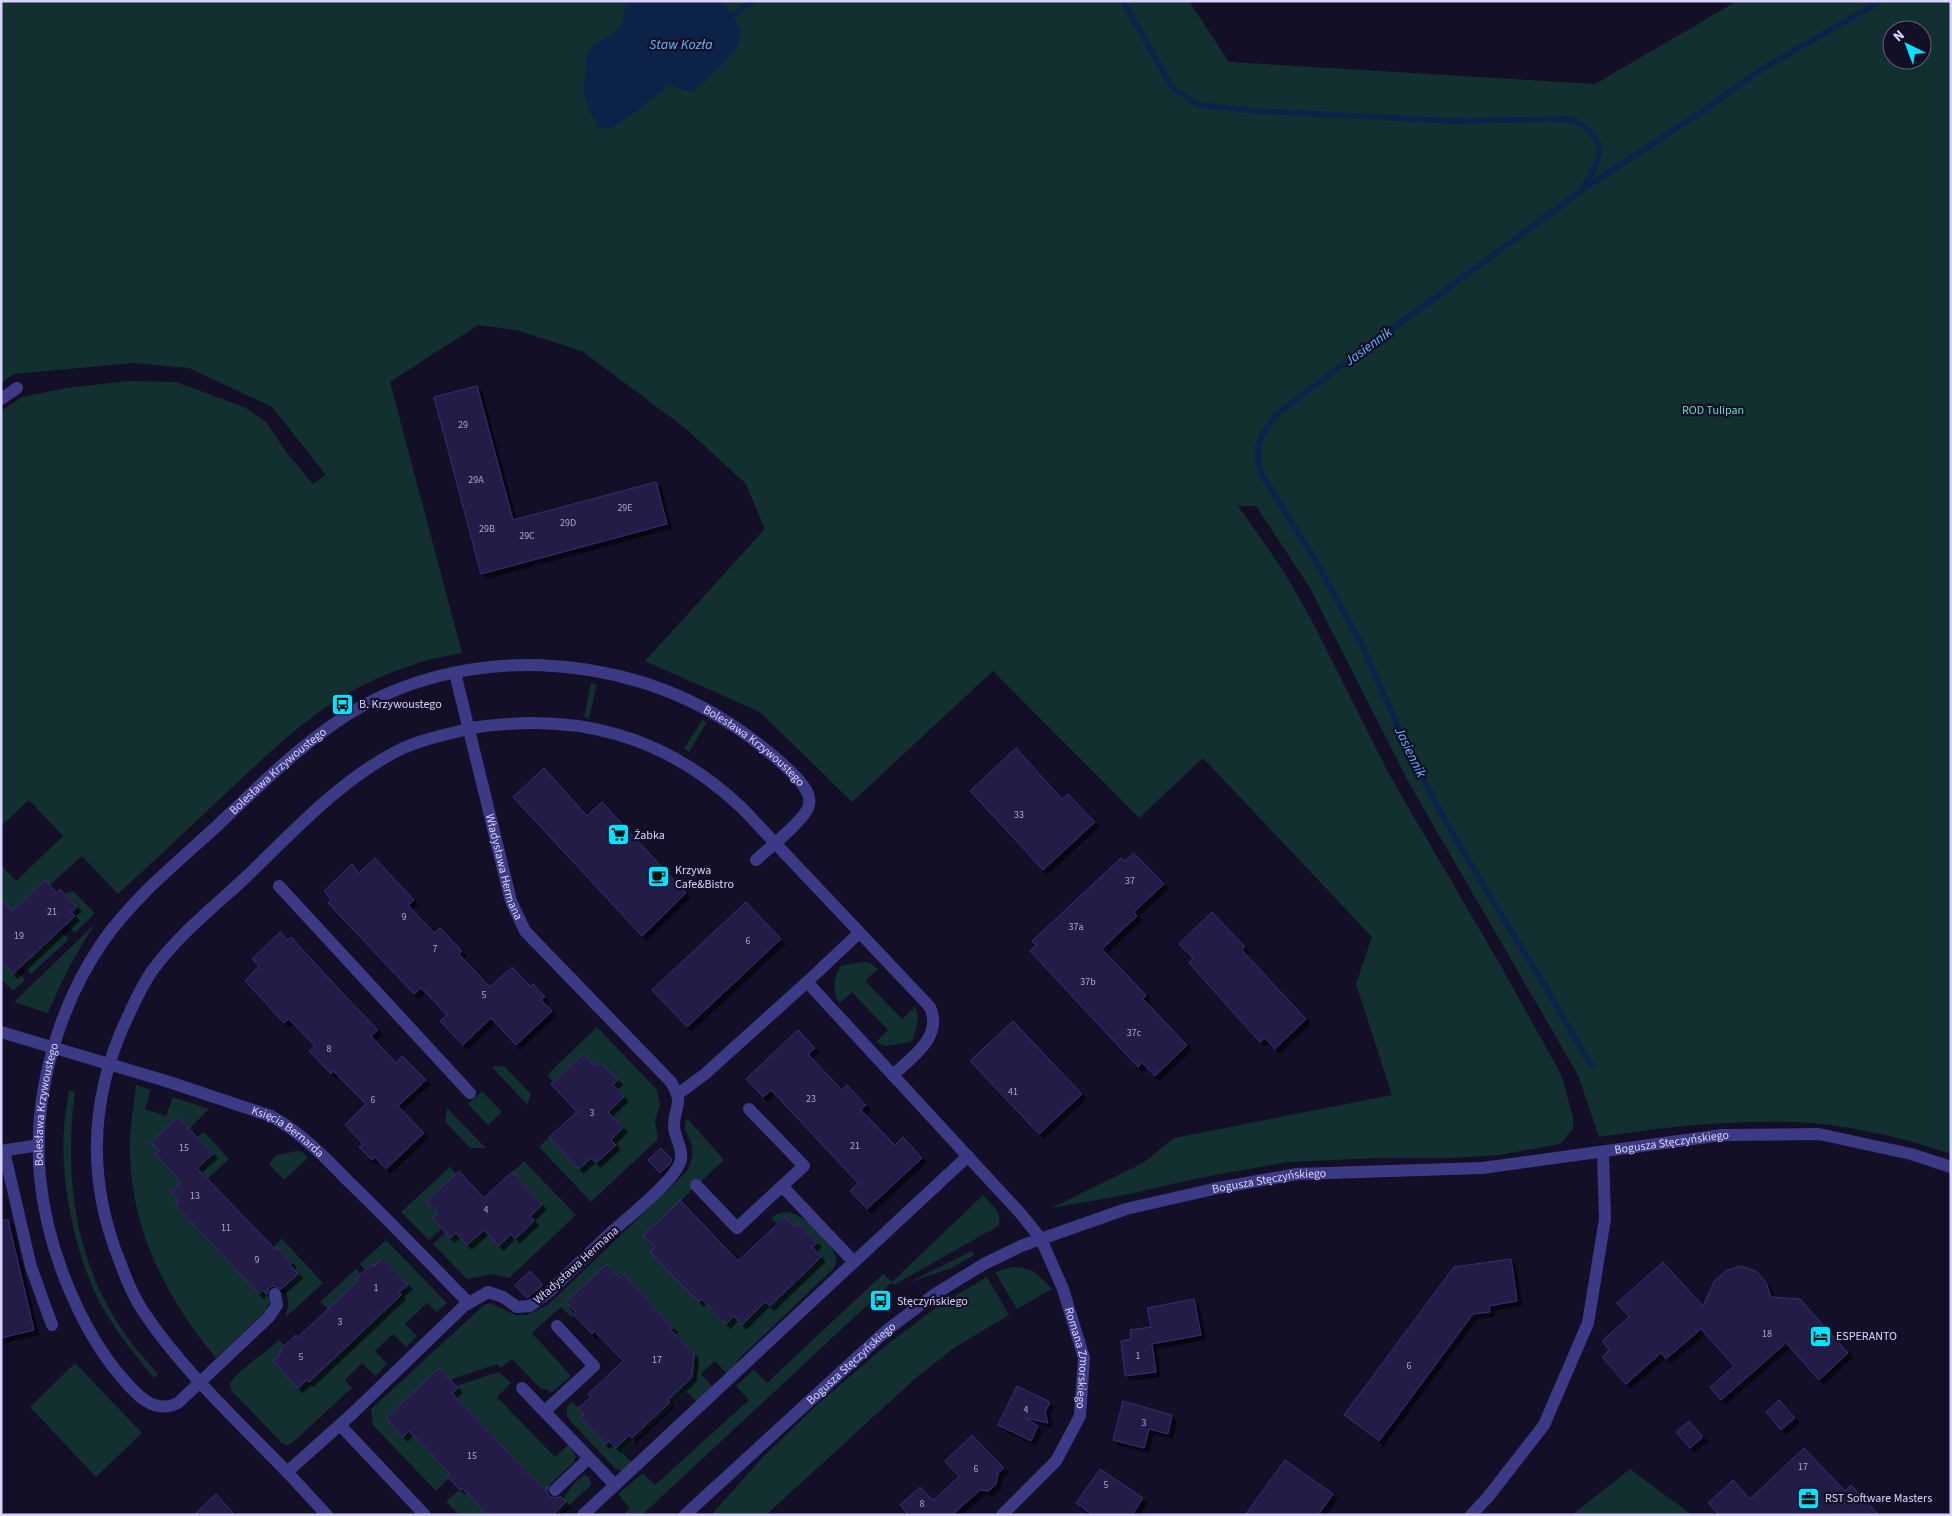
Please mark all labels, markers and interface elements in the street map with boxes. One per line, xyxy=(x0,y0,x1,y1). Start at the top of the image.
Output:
north arrow xyxy=(1882,20,1932,70)
text: N xyxy=(1889,26,1909,47)
water label: Staw Kozła xyxy=(649,35,713,55)
water label: Jasiennik xyxy=(1340,323,1397,371)
park label: ROD Tulipan xyxy=(1682,402,1744,419)
house number: 29 xyxy=(458,418,468,432)
house number: 29A xyxy=(468,473,484,487)
house number: 29E xyxy=(617,501,633,515)
house number: 29D xyxy=(560,516,576,530)
house number: 29B xyxy=(479,522,495,536)
house number: 29C xyxy=(519,529,535,543)
bus stop icon: B. Krzywoustego xyxy=(331,692,355,716)
place label: B. Krzywoustego xyxy=(359,696,442,713)
street label: Bolesława Krzywoustego xyxy=(700,701,809,790)
water label: Jasiennik xyxy=(1389,723,1431,781)
street label: Bolesława Krzywoustego xyxy=(226,724,330,819)
house number: 33 xyxy=(1014,808,1024,822)
street label: Władysława Hermana xyxy=(481,812,527,923)
supermarket icon: Żabka xyxy=(606,823,630,847)
place label: Żabka xyxy=(634,827,665,844)
place label: Krzywa Cafe&Bistro xyxy=(675,862,734,893)
cafe icon: Krzywa Cafe&Bistro xyxy=(647,865,671,889)
house number: 37 xyxy=(1125,874,1135,888)
house number: 21 xyxy=(47,905,57,919)
house number: 9 xyxy=(402,910,407,924)
house number: 37a xyxy=(1069,920,1083,934)
house number: 19 xyxy=(14,929,24,943)
house number: 6 xyxy=(746,934,751,948)
house number: 7 xyxy=(433,942,438,956)
house number: 37b xyxy=(1080,975,1096,989)
house number: 5 xyxy=(482,988,487,1002)
house number: 37c xyxy=(1127,1026,1142,1040)
street label: Bolesława Krzywoustego xyxy=(31,1041,63,1167)
house number: 8 xyxy=(327,1042,332,1056)
house number: 41 xyxy=(1008,1085,1018,1099)
house number: 23 xyxy=(806,1092,816,1106)
house number: 6 xyxy=(371,1093,376,1107)
street label: Księcia Bernarda xyxy=(249,1102,328,1161)
house number: 3 xyxy=(590,1106,595,1120)
street label: Bogusza Stęczyńskiego xyxy=(1613,1127,1729,1159)
house number: 21 xyxy=(850,1139,860,1153)
house number: 15 xyxy=(179,1141,189,1155)
street label: Bogusza Stęczyńskiego xyxy=(1210,1165,1327,1198)
house number: 13 xyxy=(190,1189,200,1203)
house number: 4 xyxy=(484,1203,489,1217)
house number: 11 xyxy=(221,1221,231,1235)
street label: Władysława Hermana xyxy=(530,1222,623,1308)
house number: 9 xyxy=(255,1253,260,1267)
house number: 1 xyxy=(374,1281,379,1295)
bus stop icon: Stęczyńskiego xyxy=(869,1289,893,1313)
place label: Stęczyńskiego xyxy=(897,1293,968,1310)
street label: Romana Zmorskiego xyxy=(1060,1305,1092,1409)
house number: 3 xyxy=(338,1315,343,1329)
street label: Bogusza Stęczyńskiego xyxy=(803,1318,899,1409)
hotel icon: ESPERANTO xyxy=(1808,1324,1832,1348)
house number: 18 xyxy=(1762,1327,1772,1341)
place label: ESPERANTO xyxy=(1836,1328,1897,1345)
house number: 1 xyxy=(1136,1349,1141,1363)
house number: 5 xyxy=(299,1350,304,1364)
house number: 17 xyxy=(652,1353,662,1367)
house number: 6 xyxy=(1407,1359,1412,1373)
house number: 4 xyxy=(1024,1403,1029,1417)
house number: 3 xyxy=(1142,1416,1147,1430)
house number: 15 xyxy=(467,1449,477,1463)
house number: 17 xyxy=(1798,1460,1808,1474)
house number: 6 xyxy=(974,1462,979,1476)
house number: 5 xyxy=(1104,1478,1109,1492)
office icon: RST Software Masters xyxy=(1797,1486,1821,1510)
place label: RST Software Masters xyxy=(1825,1490,1932,1507)
house number: 8 xyxy=(920,1497,925,1511)

